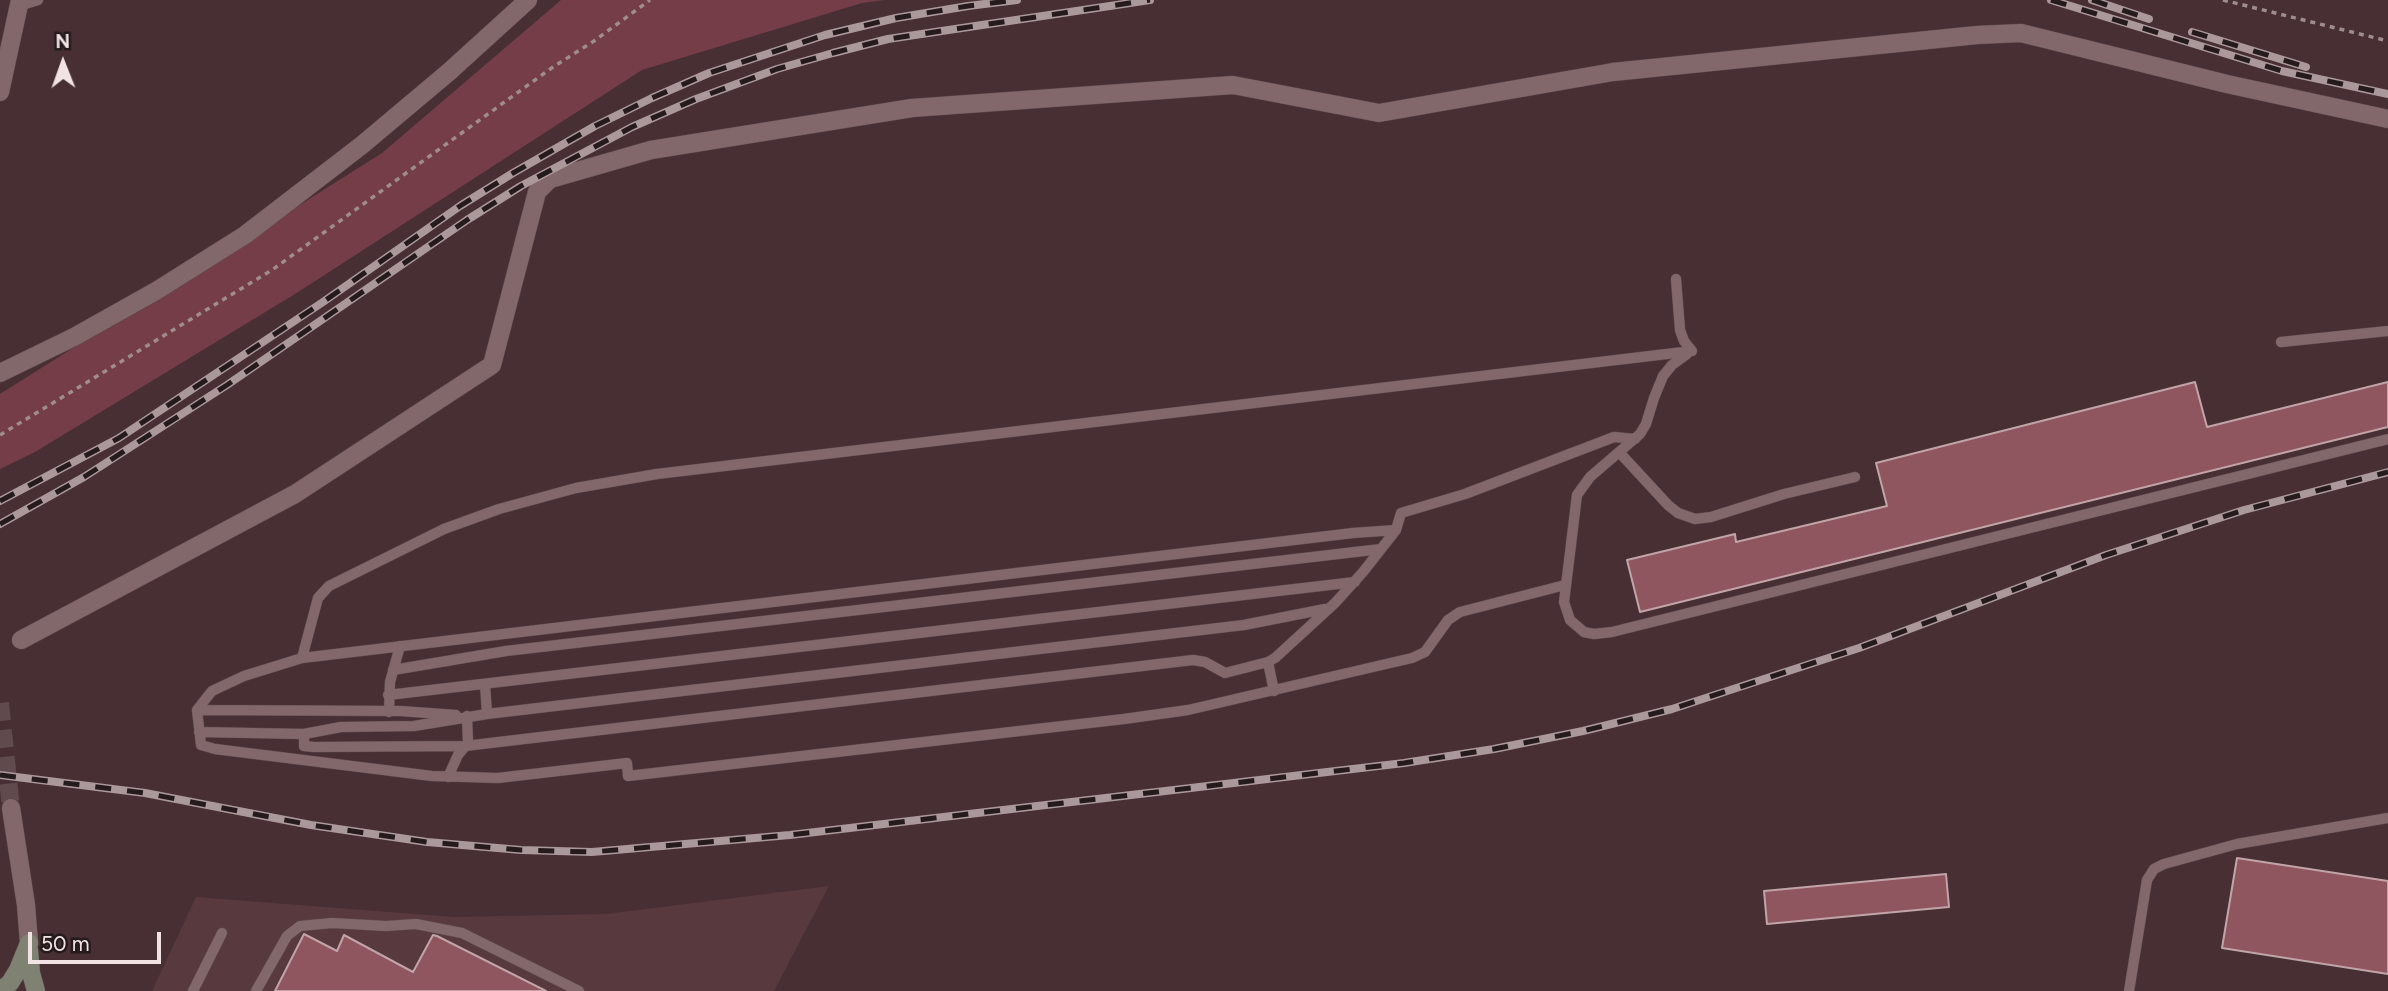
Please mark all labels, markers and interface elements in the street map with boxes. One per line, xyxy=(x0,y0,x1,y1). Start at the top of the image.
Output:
north arrow xyxy=(28,28,98,98)
text: N xyxy=(55,30,70,53)
scale bar xyxy=(32,918,164,962)
text: 50 m xyxy=(41,931,90,956)

